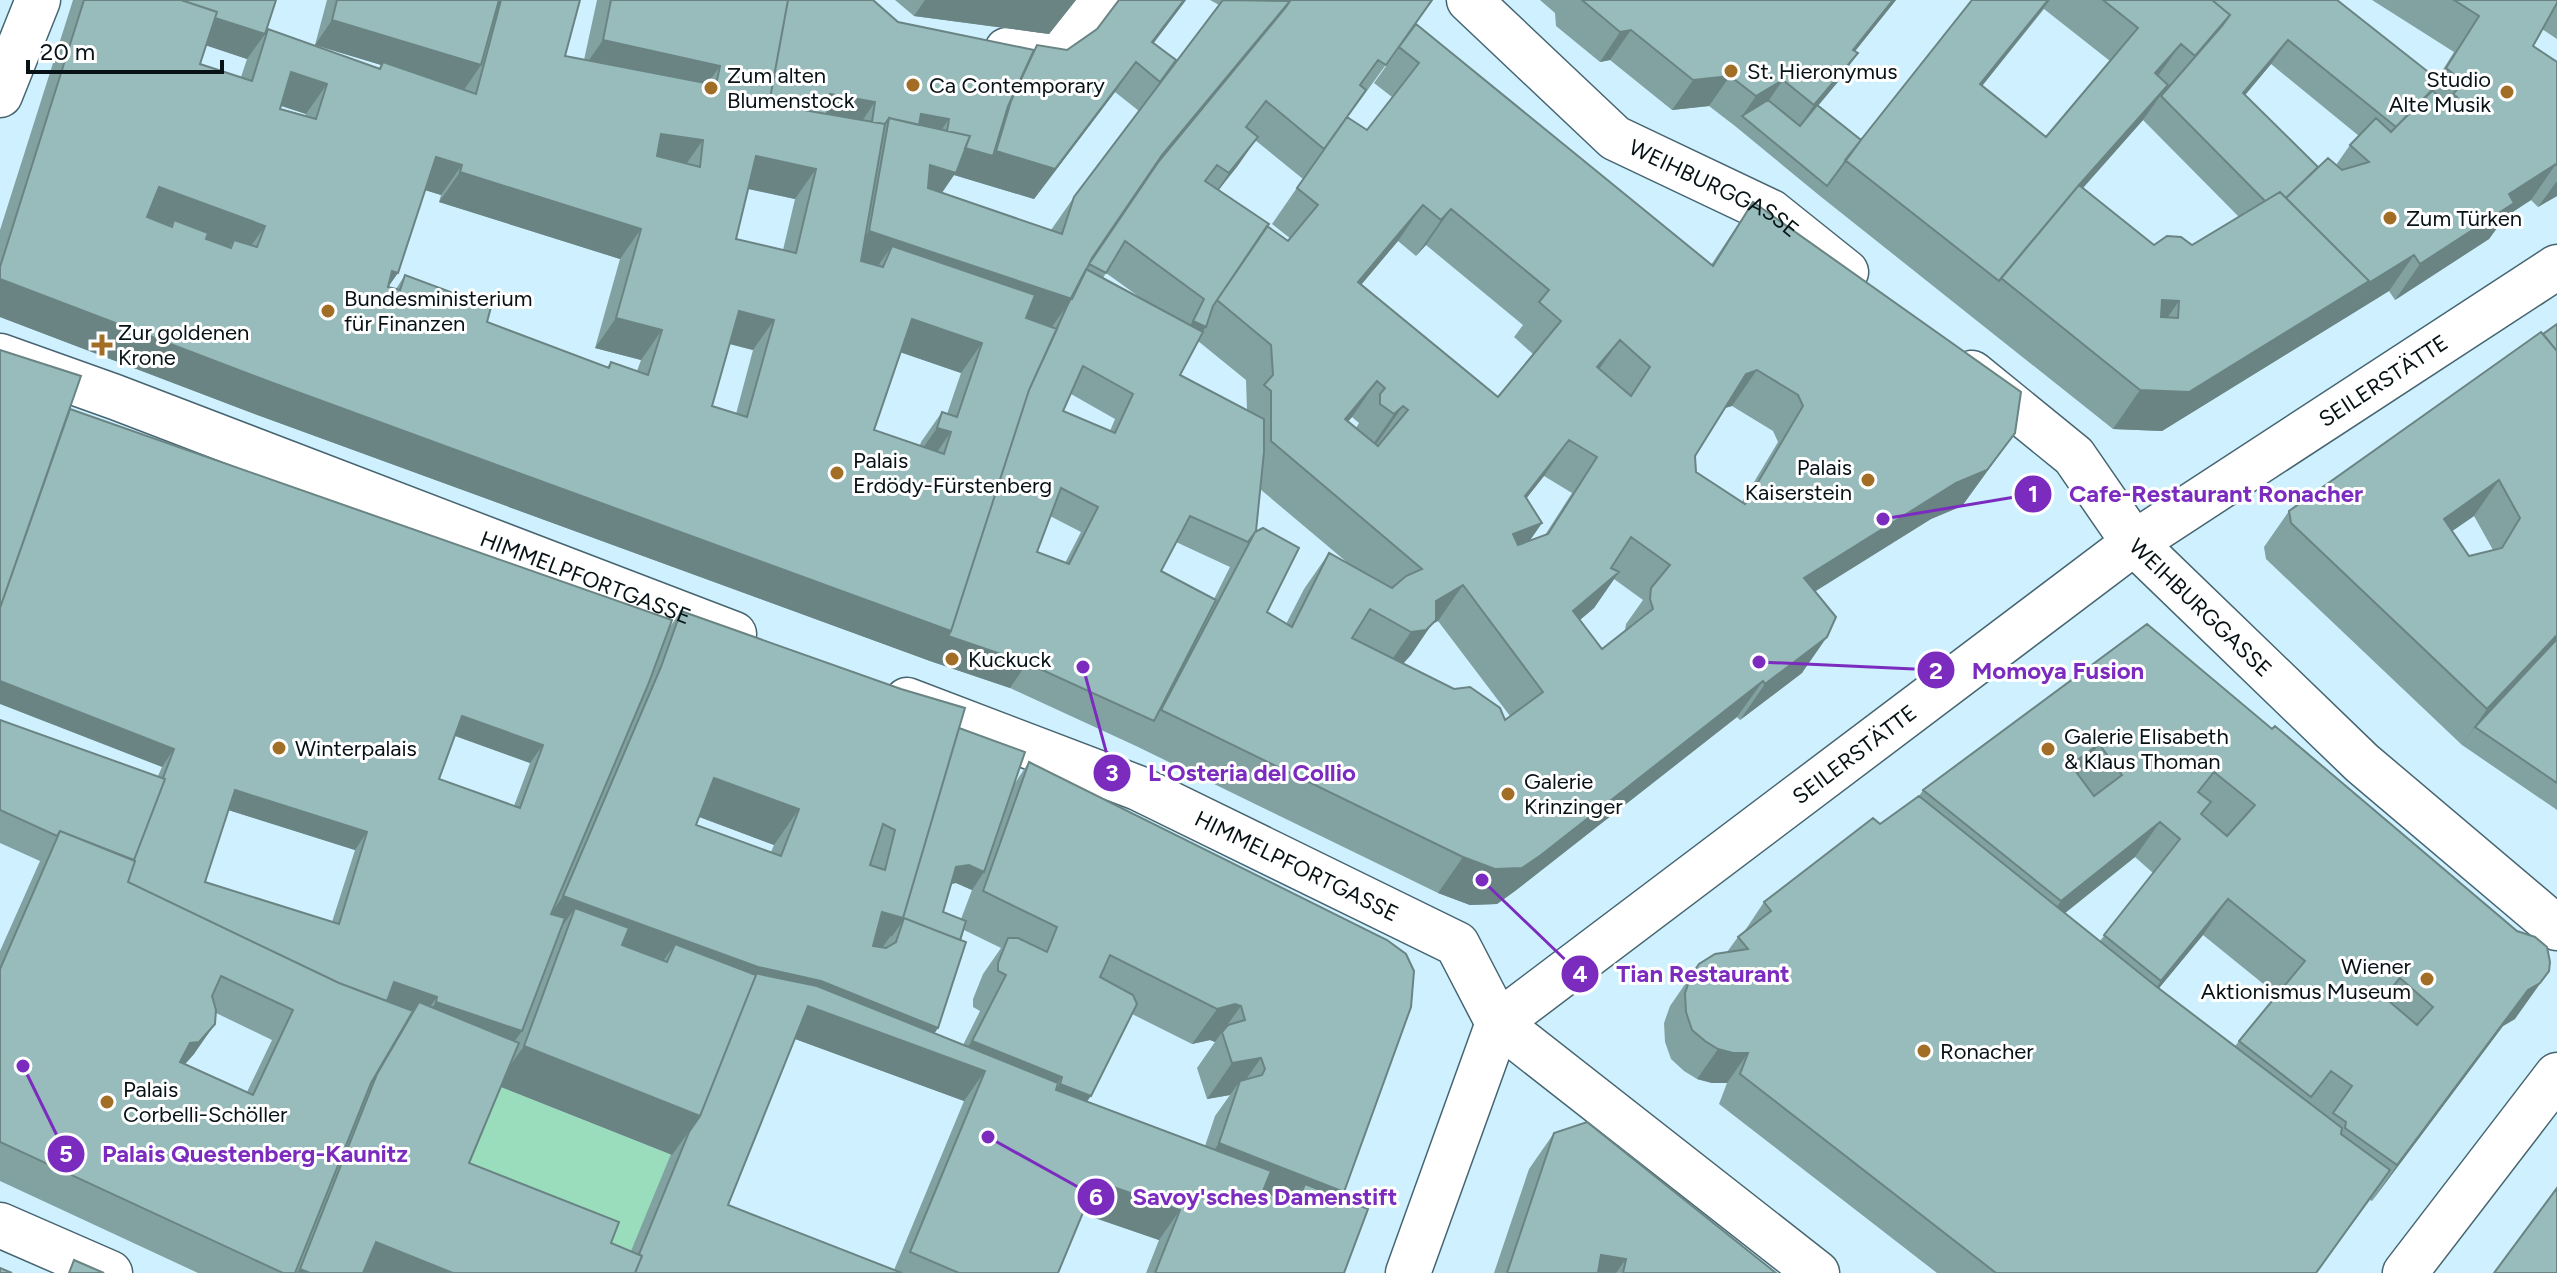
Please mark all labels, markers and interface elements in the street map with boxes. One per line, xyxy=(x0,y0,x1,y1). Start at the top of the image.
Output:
scale bar xyxy=(28,24,222,74)
text: 20 m xyxy=(40,37,95,66)
place label: St. Hieronymus xyxy=(1747,58,1898,85)
place label: Zum alten Blumenstock xyxy=(727,62,855,114)
marker: St. Hieronymus xyxy=(1722,62,1740,80)
place label: Studio Alte Musik xyxy=(2389,66,2491,118)
place label: Ca Contemporary xyxy=(929,72,1105,99)
marker: Ca Contemporary xyxy=(904,76,922,94)
marker: Zum alten Blumenstock xyxy=(702,79,720,97)
marker: Studio Alte Musik xyxy=(2498,83,2516,101)
street label: WEIHBURGGASSE xyxy=(1625,133,1805,243)
place label: Zum Türken xyxy=(2406,205,2522,232)
marker: Zum Türken xyxy=(2381,209,2399,227)
place label: Bundesministerium für Finanzen xyxy=(344,285,532,337)
marker: Bundesministerium für Finanzen xyxy=(319,302,337,320)
place label: Zur goldenen Krone xyxy=(118,319,249,371)
street label: SEILERSTÄTTE xyxy=(2313,329,2453,432)
marker: Zur goldenen Krone xyxy=(93,336,111,354)
place label: Palais Erdödy-Fürstenberg xyxy=(853,447,1052,499)
place label: Palais Kaiserstein xyxy=(1745,454,1852,506)
marker: Palais Erdödy-Fürstenberg xyxy=(828,464,846,482)
callout: Cafe-Restaurant Ronacher xyxy=(2013,470,2379,518)
marker: Palais Kaiserstein xyxy=(1859,471,1877,489)
text: 1 xyxy=(2028,479,2038,508)
text: Cafe-Restaurant Ronacher xyxy=(2069,479,2363,508)
street label: HIMMELPFORTGASSE xyxy=(476,525,695,630)
street label: WEIHBURGGASSE xyxy=(2124,533,2278,682)
place label: Kuckuck xyxy=(968,646,1051,673)
callout: Momoya Fusion xyxy=(1916,646,2160,694)
marker: Kuckuck xyxy=(943,650,961,668)
text: 2 xyxy=(1929,656,1943,685)
text: Momoya Fusion xyxy=(1972,656,2144,685)
street label: SEILERSTÄTTE xyxy=(1787,699,1922,810)
place label: Galerie Elisabeth & Klaus Thoman xyxy=(2064,723,2229,775)
place label: Winterpalais xyxy=(295,735,417,762)
marker: Winterpalais xyxy=(270,739,288,757)
marker: Galerie Elisabeth & Klaus Thoman xyxy=(2039,740,2057,758)
callout: L'Osteria del Collio xyxy=(1092,749,1372,797)
text: 3 xyxy=(1105,758,1119,787)
text: L'Osteria del Collio xyxy=(1148,758,1356,787)
place label: Galerie Krinzinger xyxy=(1524,768,1623,820)
marker: Galerie Krinzinger xyxy=(1499,785,1517,803)
street label: HIMMELPFORTGASSE xyxy=(1191,804,1403,927)
callout: Tian Restaurant xyxy=(1560,950,1806,998)
place label: Wiener Aktionismus Museum xyxy=(2201,953,2412,1005)
text: 4 xyxy=(1572,959,1588,988)
text: Tian Restaurant xyxy=(1616,959,1790,988)
marker: Wiener Aktionismus Museum xyxy=(2418,970,2436,988)
place label: Ronacher xyxy=(1940,1038,2034,1065)
marker: Ronacher xyxy=(1915,1042,1933,1060)
place label: Palais Corbelli-Schöller xyxy=(123,1076,288,1128)
marker: Palais Corbelli-Schöller xyxy=(98,1093,116,1111)
callout: Palais Questenberg-Kaunitz xyxy=(46,1130,424,1178)
text: 5 xyxy=(59,1139,73,1168)
text: Palais Questenberg-Kaunitz xyxy=(102,1139,408,1168)
callout: Savoy'sches Damenstift xyxy=(1076,1173,1413,1221)
text: 6 xyxy=(1089,1182,1103,1211)
text: Savoy'sches Damenstift xyxy=(1133,1182,1397,1211)

